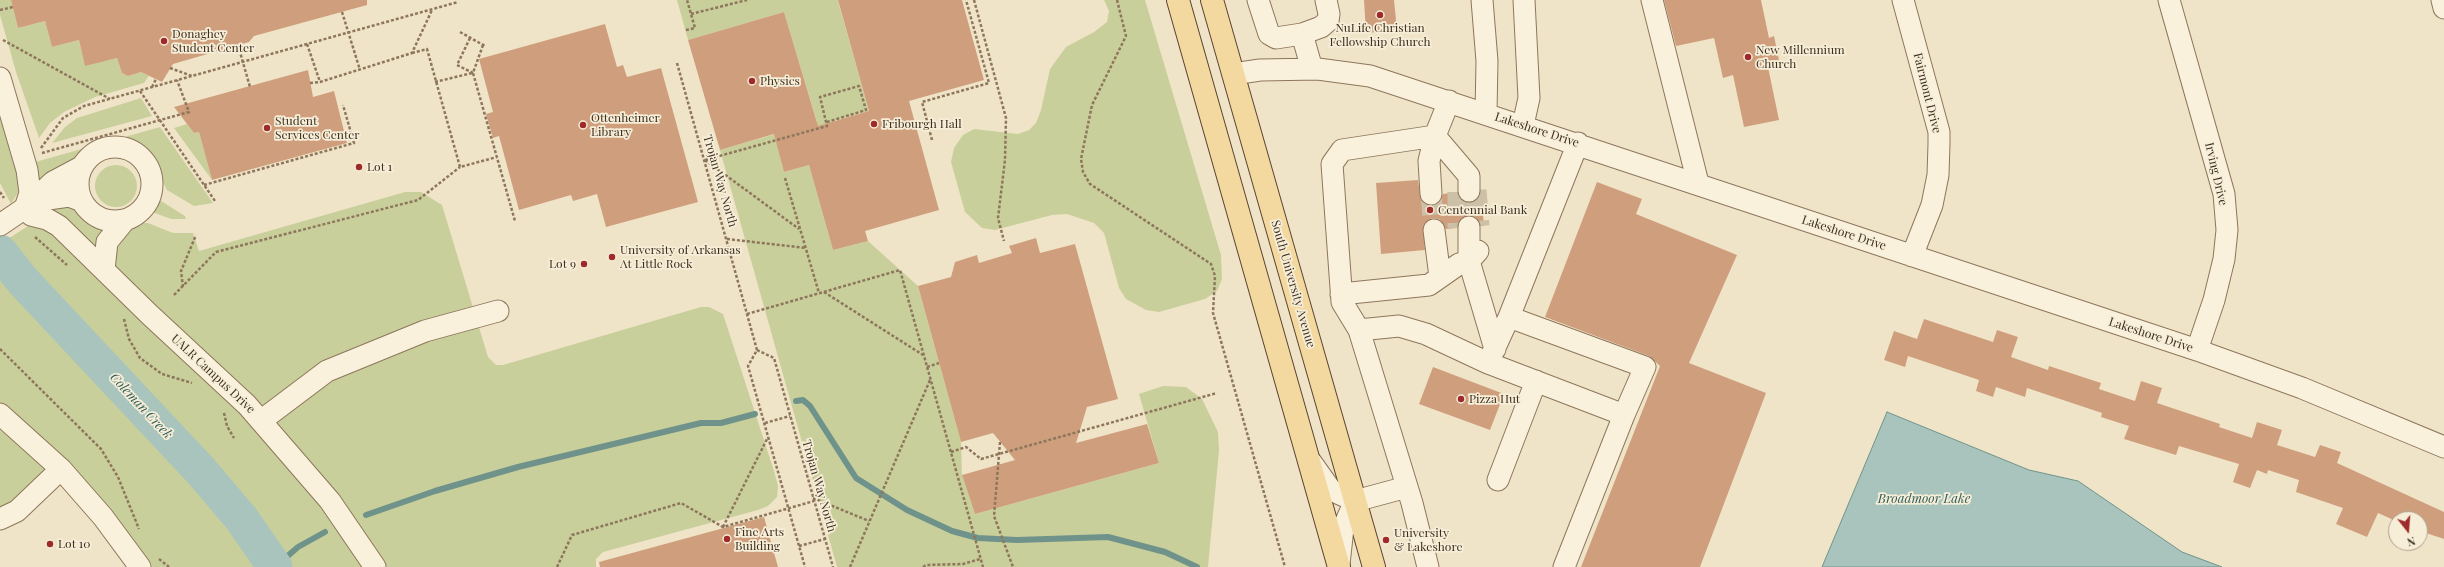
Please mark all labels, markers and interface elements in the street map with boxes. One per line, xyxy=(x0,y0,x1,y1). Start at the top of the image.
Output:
marker: NuLife Christian Fellowship Church xyxy=(1375,10,1385,20)
place label: NuLife Christian Fellowship Church xyxy=(1329,21,1431,49)
place label: Donaghey Student Center xyxy=(172,27,254,55)
marker: Donaghey Student Center xyxy=(159,36,169,46)
place label: New Millennium Church xyxy=(1756,43,1845,71)
street label: Fairmont Drive xyxy=(1910,51,1944,135)
marker: New Millennium Church xyxy=(1743,52,1753,62)
place label: Physics xyxy=(760,74,800,88)
marker: Physics xyxy=(747,76,757,86)
street label: Lakeshore Drive xyxy=(1493,110,1581,150)
place label: Ottenheimer Library xyxy=(591,111,660,139)
place label: Student Services Center xyxy=(275,114,360,142)
place label: Fribourgh Hall xyxy=(882,117,962,131)
marker: Fribourgh Hall xyxy=(869,119,879,129)
marker: Ottenheimer Library xyxy=(578,120,588,130)
marker: Student Services Center xyxy=(262,123,272,133)
street label: Trojan Way North xyxy=(700,133,740,229)
street label: Irving Drive xyxy=(2202,141,2230,207)
place label: Lot 1 xyxy=(367,160,392,174)
marker: Lot 1 xyxy=(354,162,364,172)
place label: Centennial Bank xyxy=(1438,203,1527,217)
marker: Centennial Bank xyxy=(1425,205,1435,215)
street label: Lakeshore Drive xyxy=(1800,213,1888,253)
street label: South University Avenue xyxy=(1268,219,1318,349)
place label: University of Arkansas At Little Rock xyxy=(620,243,741,271)
marker: University of Arkansas At Little Rock xyxy=(607,252,617,262)
place label: Lot 9 xyxy=(549,257,576,271)
marker: Lot 9 xyxy=(579,259,589,269)
street label: Lakeshore Drive xyxy=(2107,315,2195,355)
street label: UALR Campus Drive xyxy=(168,331,258,417)
water label: Coleman Creek xyxy=(107,370,175,442)
place label: Pizza Hut xyxy=(1469,392,1520,406)
marker: Pizza Hut xyxy=(1456,394,1466,404)
street label: Trojan Way North xyxy=(799,438,839,534)
water label: Broadmoor Lake xyxy=(1878,491,1970,507)
north arrow xyxy=(2388,511,2428,551)
place label: Fine Arts Building xyxy=(735,525,784,553)
place label: University & Lakeshore xyxy=(1394,526,1463,554)
marker: Fine Arts Building xyxy=(722,534,732,544)
text: N xyxy=(2405,534,2417,550)
marker: University & Lakeshore xyxy=(1381,535,1391,545)
place label: Lot 10 xyxy=(58,537,91,551)
marker: Lot 10 xyxy=(45,539,55,549)

